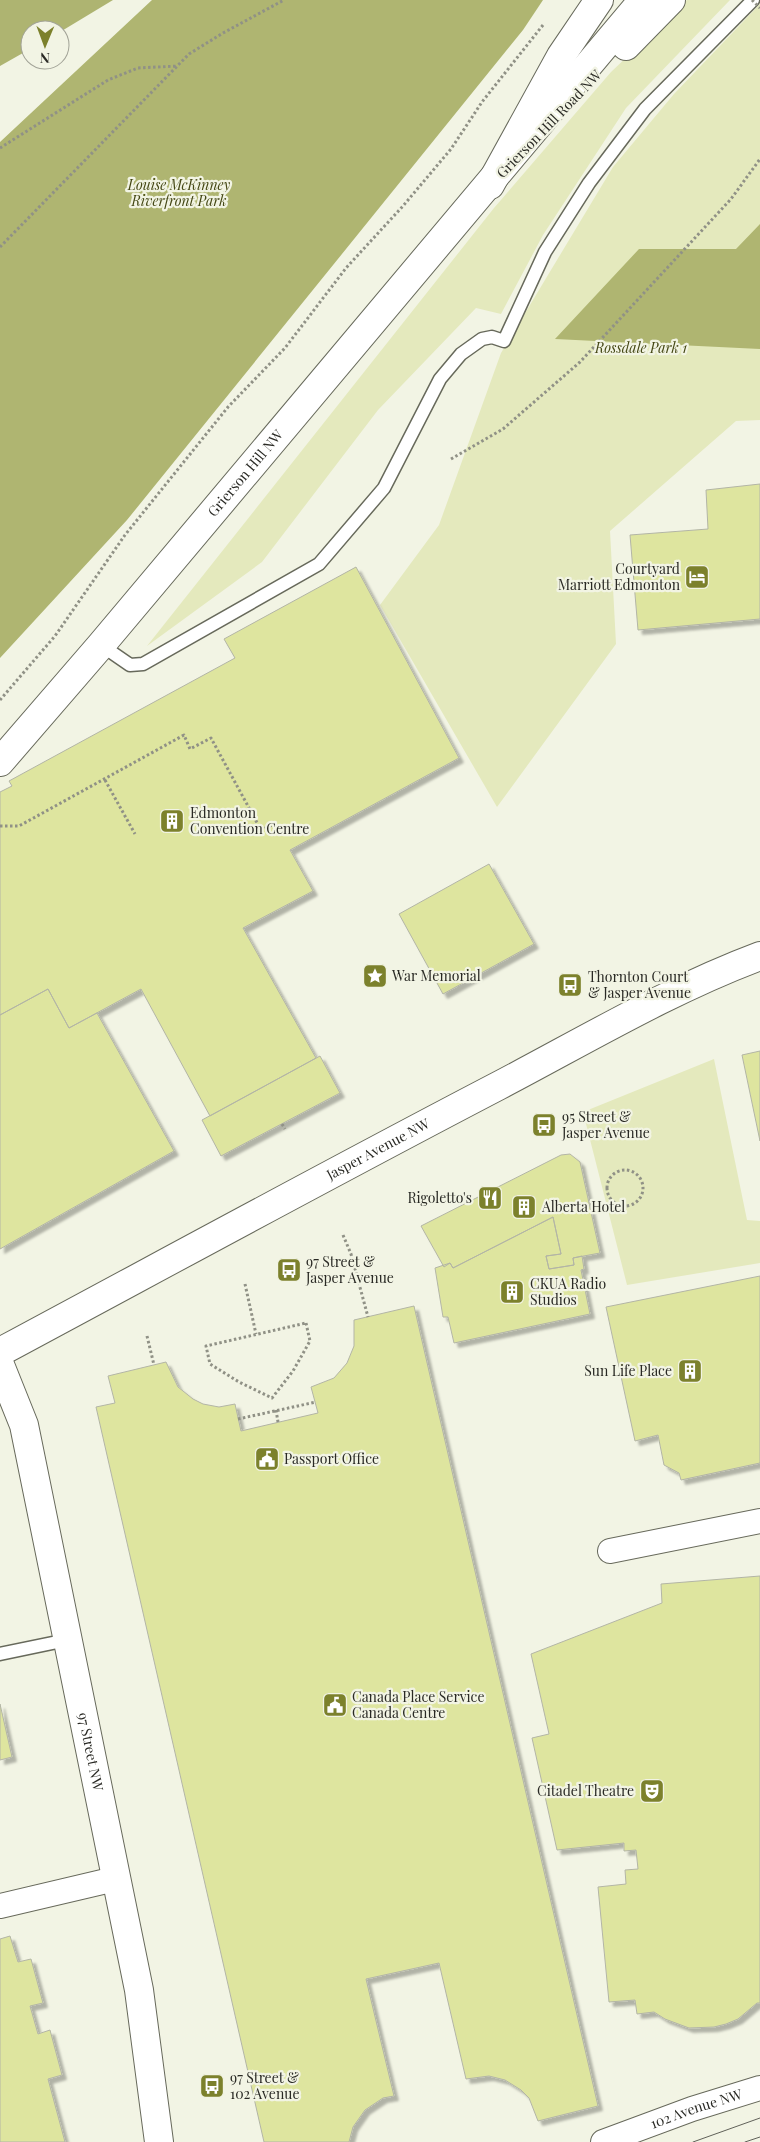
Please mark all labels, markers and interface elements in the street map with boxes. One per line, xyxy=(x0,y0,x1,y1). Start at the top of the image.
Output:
north arrow xyxy=(20,20,70,70)
text: N xyxy=(40,49,50,68)
street label: Grierson Hill Road NW xyxy=(492,65,605,182)
park label: Louise McKinney Riverfront Park xyxy=(127,175,231,210)
park label: Rossdale Park 1 xyxy=(594,338,687,357)
street label: Grierson Hill NW xyxy=(203,425,287,520)
place label: Courtyard Marriott Edmonton xyxy=(558,559,681,594)
hotel icon: Courtyard Marriott Edmonton xyxy=(684,564,710,590)
place label: Edmonton Convention Centre xyxy=(190,803,309,838)
building icon: Edmonton Convention Centre xyxy=(159,808,185,834)
place icon: War Memorial xyxy=(362,963,388,989)
place label: War Memorial xyxy=(391,966,481,985)
place label: Thornton Court & Jasper Avenue xyxy=(588,967,691,1002)
bus stop icon: Thornton Court & Jasper Avenue xyxy=(557,972,583,998)
place label: 95 Street & Jasper Avenue xyxy=(561,1107,650,1142)
bus stop icon: 95 Street & Jasper Avenue xyxy=(531,1112,557,1138)
street label: Jasper Avenue NW xyxy=(322,1113,433,1184)
restaurant icon: Rigoletto's xyxy=(477,1185,503,1211)
place label: Rigoletto's xyxy=(407,1188,472,1207)
building icon: Alberta Hotel xyxy=(511,1194,537,1220)
place label: Alberta Hotel xyxy=(541,1197,625,1216)
place label: 97 Street & Jasper Avenue xyxy=(305,1252,394,1287)
bus stop icon: 97 Street & Jasper Avenue xyxy=(276,1257,302,1283)
place label: CKUA Radio Studios xyxy=(530,1274,607,1309)
building icon: CKUA Radio Studios xyxy=(499,1279,525,1305)
building icon: Sun Life Place xyxy=(677,1358,703,1384)
place label: Sun Life Place xyxy=(584,1361,672,1380)
public building icon: Passport Office xyxy=(254,1446,280,1472)
place label: Passport Office xyxy=(284,1449,379,1468)
place label: Canada Place Service Canada Centre xyxy=(352,1687,484,1722)
public building icon: Canada Place Service Canada Centre xyxy=(322,1692,348,1718)
street label: 97 Street NW xyxy=(74,1711,108,1793)
theatre icon: Citadel Theatre xyxy=(639,1778,665,1804)
place label: Citadel Theatre xyxy=(537,1781,634,1800)
place label: 97 Street & 102 Avenue xyxy=(230,2068,300,2103)
bus stop icon: 97 Street & 102 Avenue xyxy=(199,2073,225,2099)
street label: 102 Avenue NW xyxy=(648,2084,745,2133)

